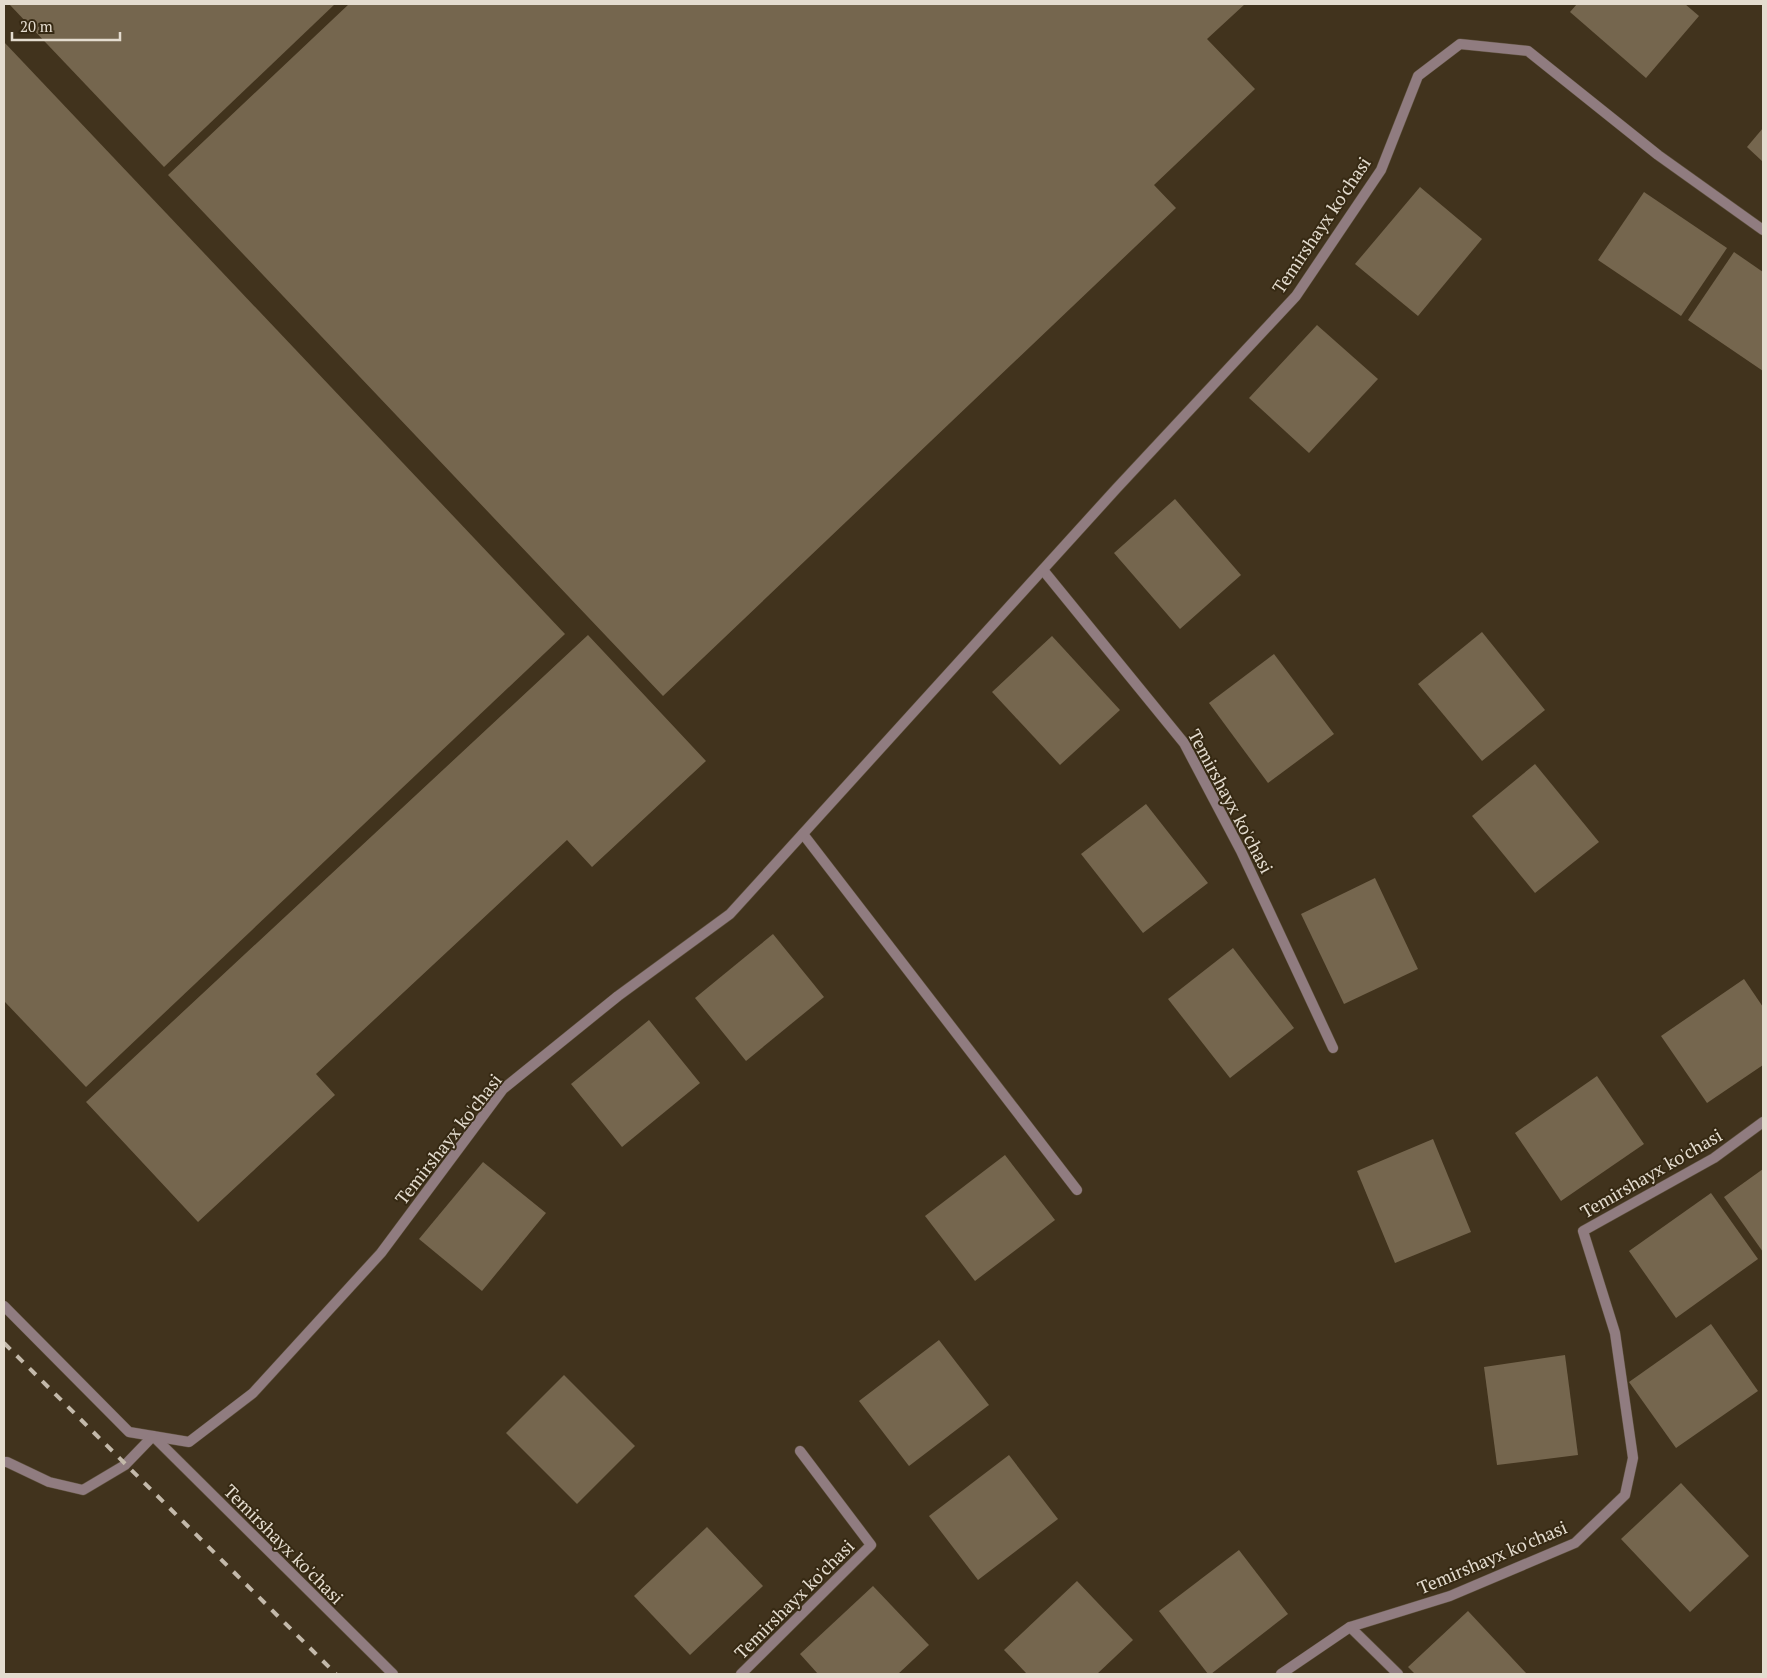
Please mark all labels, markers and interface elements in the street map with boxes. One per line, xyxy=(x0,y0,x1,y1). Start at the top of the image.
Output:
scale bar xyxy=(12,10,120,42)
text: 20 m xyxy=(20,16,53,36)
street label: Temirshayx ko'chasi xyxy=(1266,152,1376,298)
street label: Temirshayx ko'chasi xyxy=(1183,725,1279,877)
street label: Temirshayx ko'chasi xyxy=(389,1069,507,1209)
street label: Temirshayx ko'chasi xyxy=(1576,1123,1726,1223)
street label: Temirshayx ko'chasi xyxy=(219,1479,349,1609)
street label: Temirshayx ko'chasi xyxy=(1414,1515,1570,1599)
street label: Temirshayx ko'chasi xyxy=(729,1534,859,1664)

